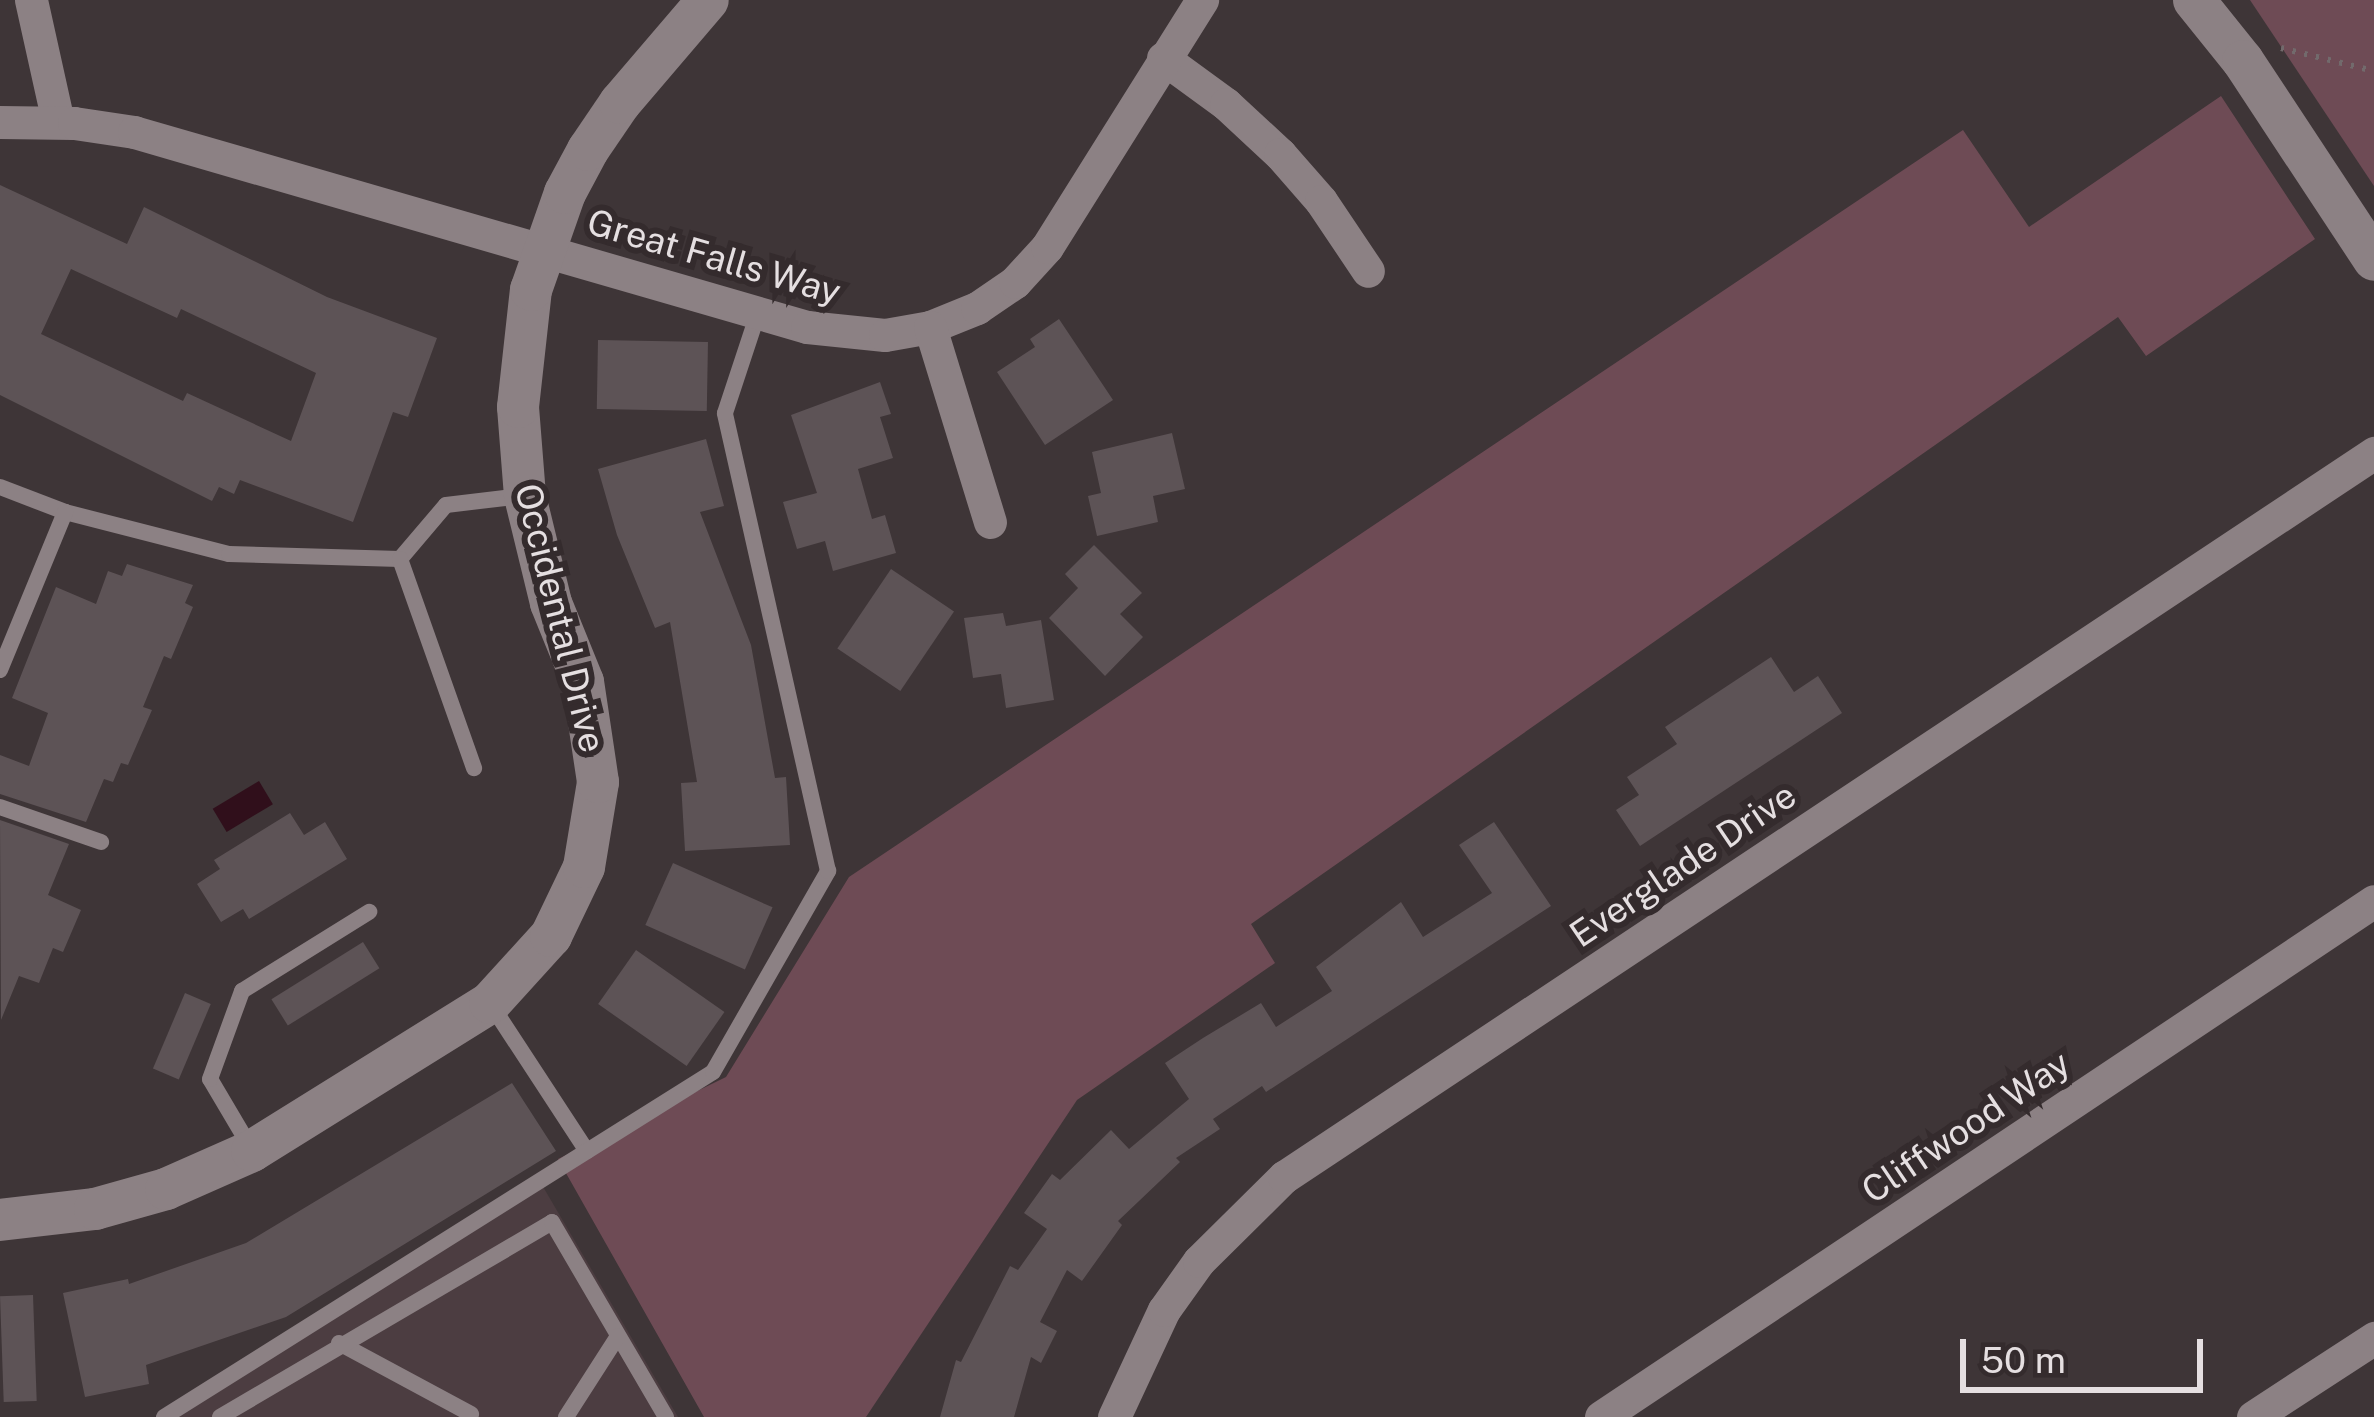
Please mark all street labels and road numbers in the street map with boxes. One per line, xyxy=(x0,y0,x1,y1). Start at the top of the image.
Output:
street label: Great Falls Way xyxy=(582,200,846,314)
street label: Occidental Drive xyxy=(506,479,614,757)
street label: Everglade Drive xyxy=(1562,773,1804,957)
street label: Cliffwood Way xyxy=(1853,1041,2079,1213)

